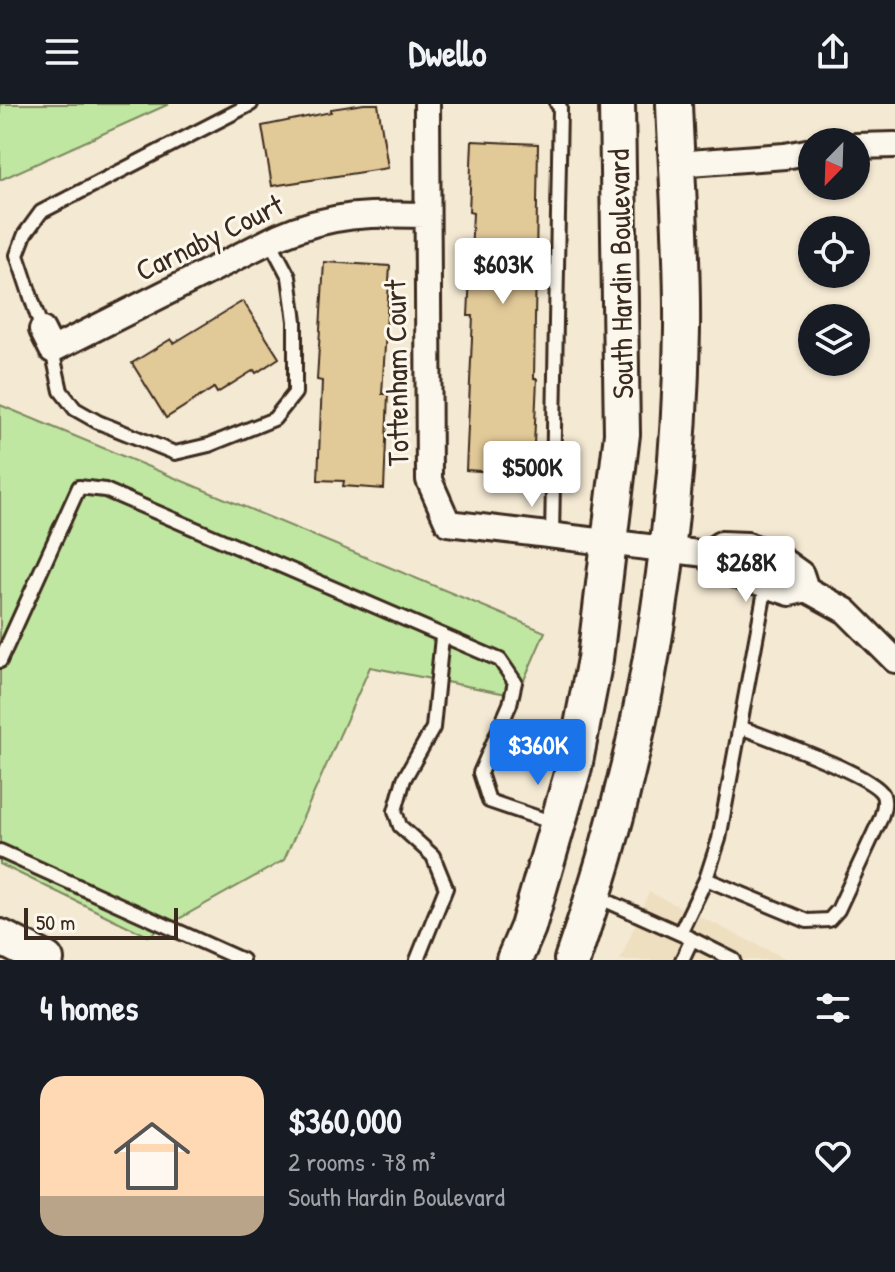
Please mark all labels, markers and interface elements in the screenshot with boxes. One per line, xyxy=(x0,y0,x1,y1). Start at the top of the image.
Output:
text: Dwello xyxy=(408,28,487,77)
icon: menu xyxy=(40,30,84,74)
icon: share xyxy=(811,30,855,74)
north arrow xyxy=(798,128,870,200)
map controls xyxy=(798,128,870,376)
street label: South Hardin Boulevard xyxy=(598,148,642,399)
street label: Carnaby Court xyxy=(129,184,290,290)
button: locate xyxy=(798,216,870,288)
pin: $603K xyxy=(447,238,559,306)
text: $603K xyxy=(473,246,533,281)
street label: Tottenham Court xyxy=(374,279,418,467)
button: layers xyxy=(798,304,870,376)
pin: $500K xyxy=(476,441,588,509)
text: $500K xyxy=(501,449,563,484)
pin: $268K xyxy=(690,536,802,604)
text: $268K xyxy=(716,544,776,579)
pin: $360K xyxy=(482,719,594,787)
text: $360K xyxy=(508,727,568,762)
scale bar xyxy=(24,904,178,940)
text: 50 m xyxy=(36,907,75,937)
text: 4 homes xyxy=(40,985,138,1031)
icon: filters xyxy=(811,986,855,1030)
text: $360,000 xyxy=(288,1098,402,1144)
icon: home xyxy=(104,1108,200,1204)
icon: heart xyxy=(811,1134,855,1178)
text: 2 rooms · 78 m² xyxy=(288,1144,436,1179)
text: South Hardin Boulevard xyxy=(288,1179,505,1214)

